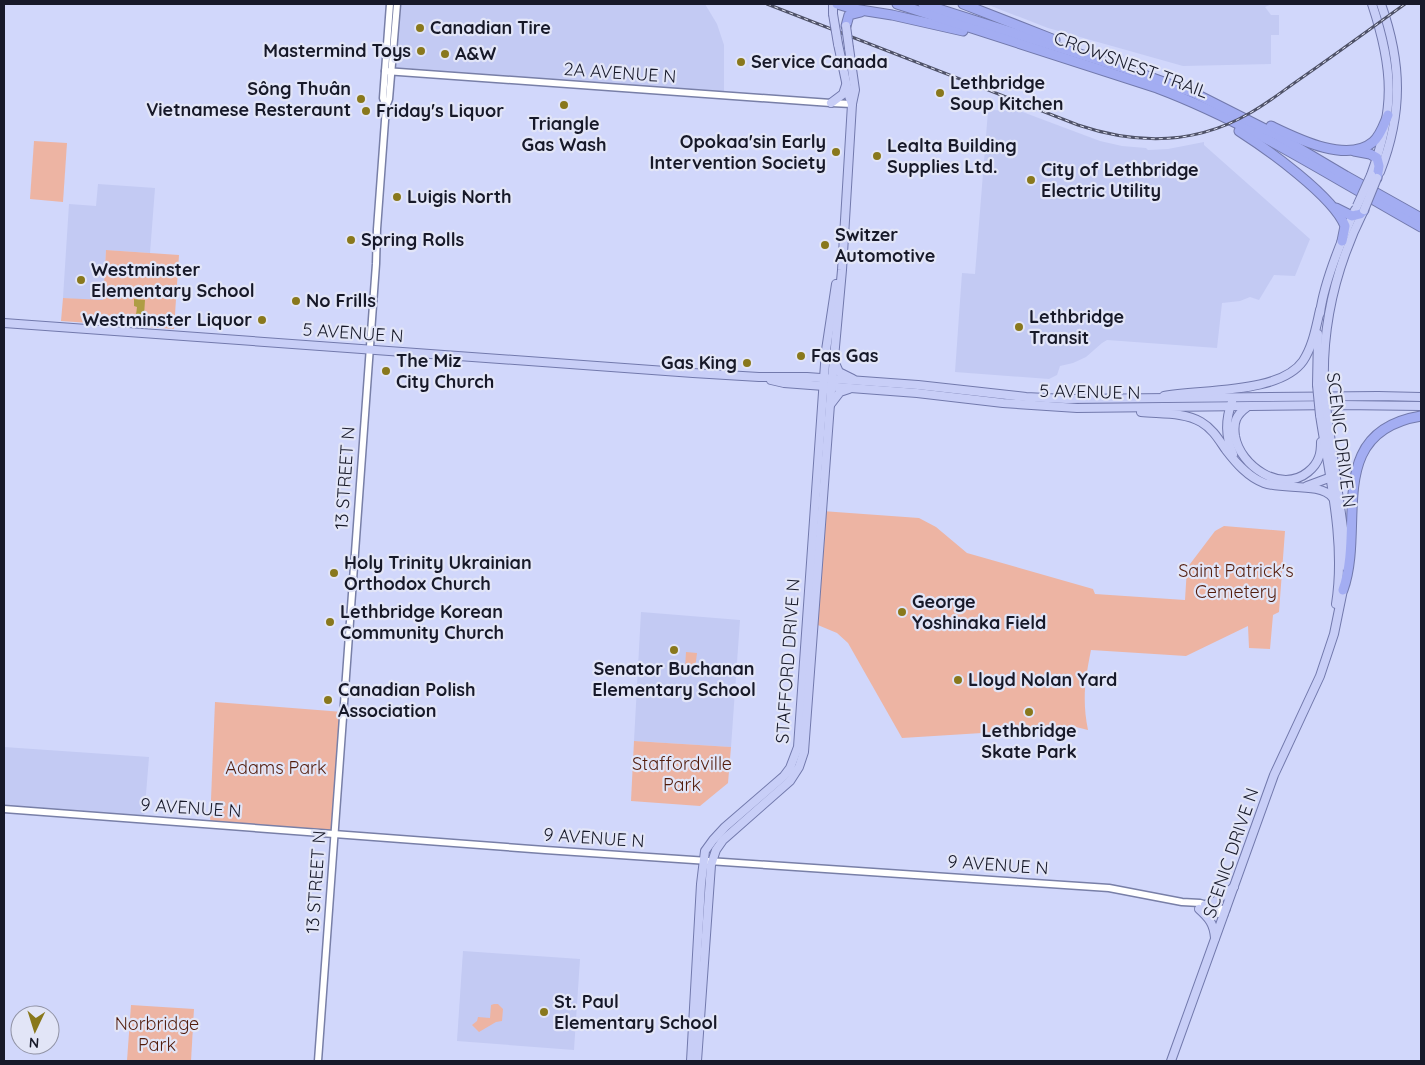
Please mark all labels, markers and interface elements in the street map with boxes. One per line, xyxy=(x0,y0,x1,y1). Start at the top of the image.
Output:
place label: Canadian Tire xyxy=(430,16,551,39)
marker: Canadian Tire xyxy=(414,22,426,34)
street label: CROWSNEST TRAIL xyxy=(1051,26,1212,103)
place label: Mastermind Toys xyxy=(263,39,411,62)
place label: A&W xyxy=(455,42,496,65)
marker: Mastermind Toys xyxy=(415,45,427,57)
marker: A&W xyxy=(439,48,451,60)
place label: Service Canada xyxy=(751,50,888,73)
marker: Service Canada xyxy=(735,56,747,68)
street label: 2A AVENUE N xyxy=(563,57,677,88)
place label: Lethbridge Soup Kitchen xyxy=(950,71,1063,115)
place label: Sông Thuân Vietnamese Resteraunt xyxy=(146,77,351,121)
marker: Lethbridge Soup Kitchen xyxy=(934,87,946,99)
marker: Sông Thuân Vietnamese Resteraunt xyxy=(355,93,367,105)
place label: Friday's Liquor xyxy=(376,99,504,122)
marker: Triangle Gas Wash xyxy=(558,99,570,111)
marker: Friday's Liquor xyxy=(360,105,372,117)
place label: Triangle Gas Wash xyxy=(521,112,607,156)
place label: Opokaa'sin Early Intervention Society xyxy=(650,130,826,174)
place label: Lealta Building Supplies Ltd. xyxy=(887,134,1017,178)
marker: Opokaa'sin Early Intervention Society xyxy=(830,146,842,158)
marker: Lealta Building Supplies Ltd. xyxy=(871,150,883,162)
place label: City of Lethbridge Electric Utility xyxy=(1041,158,1199,202)
marker: City of Lethbridge Electric Utility xyxy=(1025,174,1037,186)
place label: Luigis North xyxy=(407,185,512,208)
marker: Luigis North xyxy=(391,191,403,203)
place label: Switzer Automotive xyxy=(835,223,935,267)
place label: Spring Rolls xyxy=(361,228,465,251)
marker: Spring Rolls xyxy=(345,234,357,246)
marker: Switzer Automotive xyxy=(819,239,831,251)
place label: Westminster Elementary School xyxy=(91,258,255,302)
marker: Westminster Elementary School xyxy=(75,274,87,286)
place label: No Frills xyxy=(306,289,376,312)
marker: No Frills xyxy=(290,295,302,307)
place label: Lethbridge Transit xyxy=(1029,305,1124,349)
place label: Westminster Liquor xyxy=(82,308,252,331)
marker: Westminster Liquor xyxy=(256,314,268,326)
street label: 5 AVENUE N xyxy=(302,318,404,347)
marker: Lethbridge Transit xyxy=(1013,321,1025,333)
place label: Fas Gas xyxy=(811,344,879,367)
place label: The Miz City Church xyxy=(396,349,494,393)
marker: Fas Gas xyxy=(795,350,807,362)
place label: Gas King xyxy=(661,351,737,374)
marker: Gas King xyxy=(741,357,753,369)
marker: The Miz City Church xyxy=(380,365,392,377)
street label: SCENIC DRIVE N xyxy=(1322,371,1361,509)
street label: 5 AVENUE N xyxy=(1039,379,1141,404)
street label: 13 STREET N xyxy=(329,426,360,530)
place label: Holy Trinity Ukrainian Orthodox Church xyxy=(344,551,532,595)
park label: Saint Patrick's Cemetery xyxy=(1178,559,1294,603)
marker: Holy Trinity Ukrainian Orthodox Church xyxy=(328,567,340,579)
street label: STAFFORD DRIVE N xyxy=(770,578,805,744)
place label: George Yoshinaka Field xyxy=(912,590,1046,634)
place label: Lethbridge Korean Community Church xyxy=(340,600,504,644)
marker: George Yoshinaka Field xyxy=(896,606,908,618)
marker: Lethbridge Korean Community Church xyxy=(324,616,336,628)
marker: Senator Buchanan Elementary School xyxy=(668,644,680,656)
place label: Senator Buchanan Elementary School xyxy=(592,657,756,701)
place label: Lloyd Nolan Yard xyxy=(968,668,1117,691)
marker: Lloyd Nolan Yard xyxy=(952,674,964,686)
place label: Canadian Polish Association xyxy=(338,678,475,722)
marker: Canadian Polish Association xyxy=(322,694,334,706)
marker: Lethbridge Skate Park xyxy=(1023,706,1035,718)
place label: Lethbridge Skate Park xyxy=(981,719,1077,763)
park label: Staffordville Park xyxy=(632,752,732,796)
park label: Adams Park xyxy=(225,756,327,779)
street label: SCENIC DRIVE N xyxy=(1197,785,1264,921)
street label: 9 AVENUE N xyxy=(140,792,242,823)
street label: 9 AVENUE N xyxy=(543,822,645,853)
street label: 13 STREET N xyxy=(300,830,331,934)
street label: 9 AVENUE N xyxy=(947,849,1049,880)
place label: St. Paul Elementary School xyxy=(554,990,718,1034)
north arrow xyxy=(10,1005,60,1055)
marker: St. Paul Elementary School xyxy=(538,1006,550,1018)
park label: Norbridge Park xyxy=(115,1012,199,1056)
text: N xyxy=(28,1034,40,1052)

